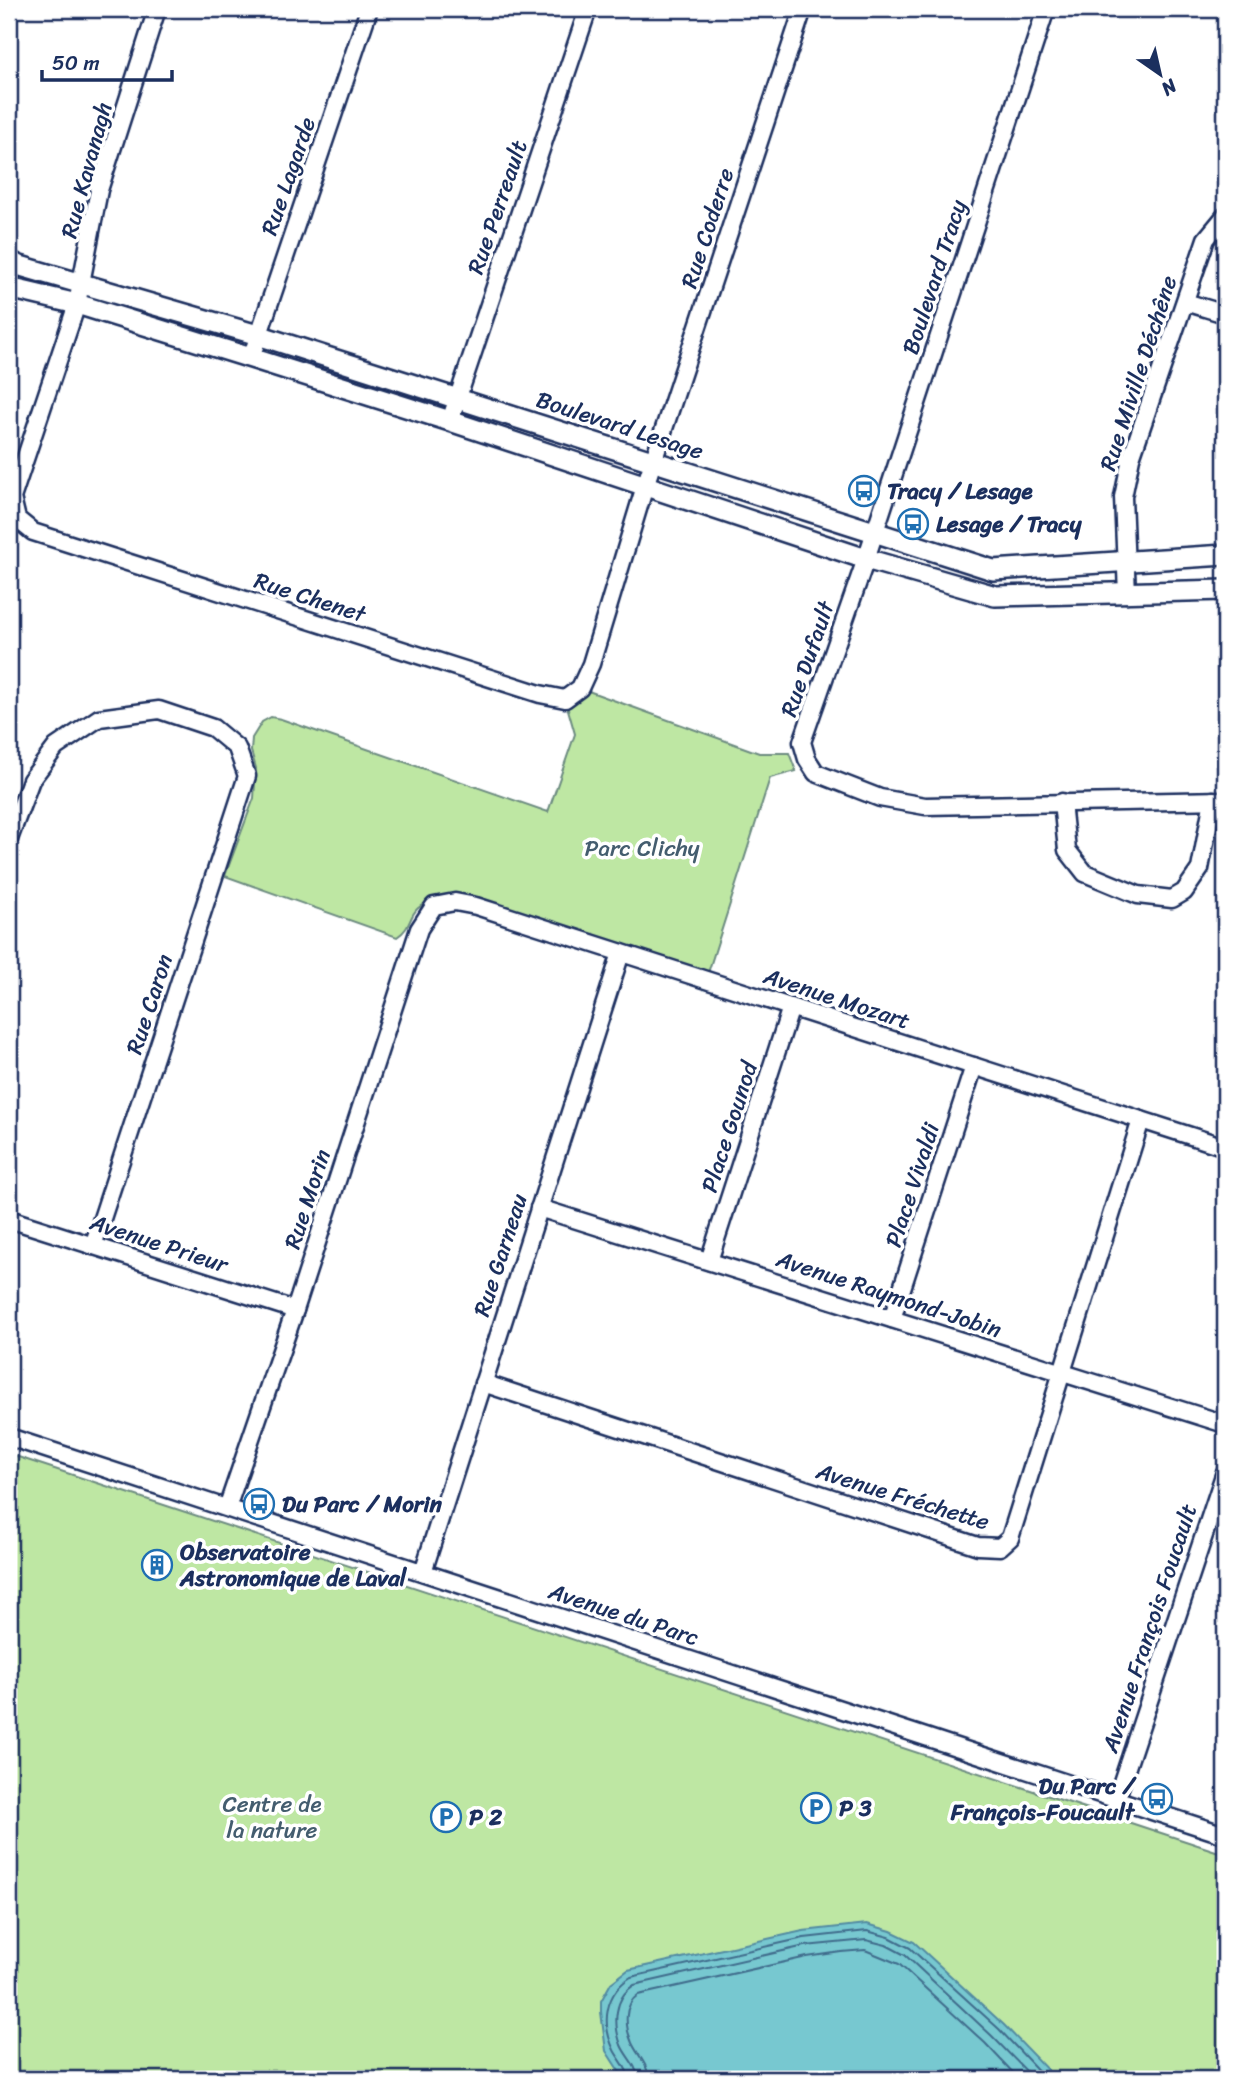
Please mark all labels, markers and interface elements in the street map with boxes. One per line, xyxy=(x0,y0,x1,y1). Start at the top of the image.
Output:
scale bar xyxy=(42,38,172,82)
north arrow xyxy=(1126,38,1196,108)
text: 50 m xyxy=(52,44,100,82)
text: N xyxy=(1154,70,1185,106)
street label: Rue Kavanagh xyxy=(49,97,124,243)
street label: Rue Lagarde xyxy=(249,111,328,241)
street label: Rue Perreault xyxy=(455,134,540,280)
street label: Rue Coderre xyxy=(669,162,746,294)
street label: Boulevard Tracy xyxy=(890,194,979,360)
street label: Rue Miville Déchêne xyxy=(1088,270,1189,476)
street label: Boulevard Lesage xyxy=(531,379,709,472)
place label: Tracy / Lesage xyxy=(887,471,1034,512)
bus stop icon: Tracy / Lesage xyxy=(847,474,881,508)
place label: Lesage / Tracy xyxy=(936,504,1083,545)
bus stop icon: Lesage / Tracy xyxy=(896,507,930,541)
street label: Rue Chenet xyxy=(249,560,373,635)
street label: Rue Dufault xyxy=(769,594,847,723)
park label: Parc Clichy xyxy=(585,828,700,869)
street label: Rue Caron xyxy=(114,949,185,1060)
street label: Avenue Mozart xyxy=(757,955,915,1041)
street label: Place Gounod xyxy=(689,1055,771,1198)
street label: Place Vivaldi xyxy=(873,1117,952,1253)
street label: Rue Morin xyxy=(272,1144,343,1255)
street label: Rue Garneau xyxy=(461,1188,540,1322)
street label: Avenue Prieur xyxy=(84,1202,235,1286)
street label: Avenue Raymond-Jobin xyxy=(770,1238,1007,1350)
street label: Avenue Fréchette xyxy=(810,1450,995,1542)
place label: Du Parc / Morin xyxy=(282,1484,443,1525)
bus stop icon: Du Parc / Morin xyxy=(242,1487,276,1521)
street label: Avenue François Foucault xyxy=(1090,1498,1209,1759)
place label: Observatoire Astronomique de Laval xyxy=(179,1532,408,1599)
building icon: Observatoire Astronomique de Laval xyxy=(140,1548,174,1582)
street label: Avenue du Parc xyxy=(542,1571,704,1658)
place label: Du Parc / François-Foucault xyxy=(950,1766,1138,1833)
bus stop icon: Du Parc / François-Foucault xyxy=(1140,1782,1174,1816)
park label: Centre de la nature xyxy=(222,1784,322,1851)
place label: P 3 xyxy=(839,1788,872,1829)
parking icon: P 3 xyxy=(799,1791,833,1825)
place label: P 2 xyxy=(469,1797,503,1838)
parking icon: P 2 xyxy=(429,1800,463,1834)

